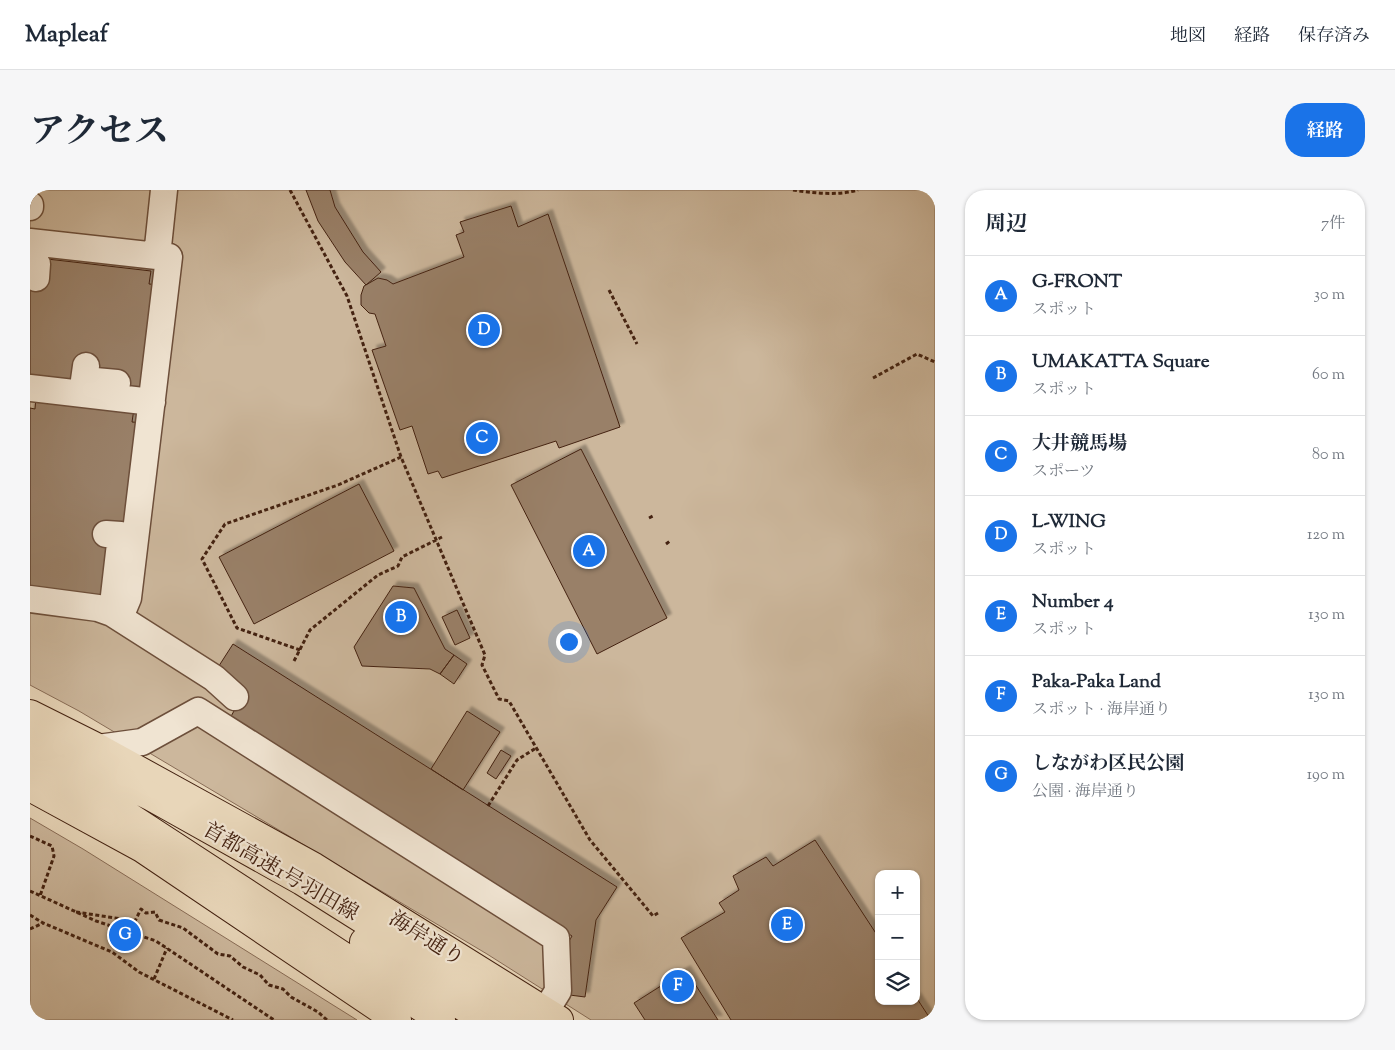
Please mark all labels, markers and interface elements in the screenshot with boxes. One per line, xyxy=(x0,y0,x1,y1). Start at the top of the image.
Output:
text: Mapleaf xyxy=(25,18,108,52)
text: 地図 xyxy=(1170,24,1206,50)
text: 経路 xyxy=(1234,24,1270,50)
text: 保存済み xyxy=(1298,24,1370,50)
button: 経路 xyxy=(1285,103,1365,157)
text: アクセス xyxy=(30,108,169,159)
text: 周辺 xyxy=(985,210,1027,240)
text: 7件 xyxy=(1321,213,1345,236)
text: G-FRONT xyxy=(1032,269,1122,296)
text: A xyxy=(995,284,1008,307)
text: 30 m xyxy=(1314,284,1345,307)
text: スポット xyxy=(1032,299,1096,322)
pin: D xyxy=(468,311,500,349)
text: UMAKATTA Square xyxy=(1032,349,1210,376)
text: B xyxy=(996,364,1006,387)
text: 60 m xyxy=(1312,364,1345,387)
text: スポット xyxy=(1032,379,1096,402)
pin: C xyxy=(466,419,498,457)
text: 大井競馬場 xyxy=(1032,431,1127,458)
text: C xyxy=(995,444,1007,467)
text: 80 m xyxy=(1312,444,1345,467)
text: スポーツ xyxy=(1032,461,1095,484)
text: L-WING xyxy=(1032,509,1106,536)
text: D xyxy=(995,524,1007,547)
text: 120 m xyxy=(1307,524,1345,547)
pin: A xyxy=(573,532,605,570)
text: スポット xyxy=(1032,539,1096,562)
text: Number 4 xyxy=(1032,589,1114,616)
pin: B xyxy=(385,598,417,636)
text: E xyxy=(996,604,1006,627)
text: 130 m xyxy=(1308,604,1345,627)
text: スポット xyxy=(1032,619,1096,642)
your location xyxy=(556,629,582,655)
text: Paka-Paka Land xyxy=(1032,669,1161,696)
text: F xyxy=(997,684,1005,707)
text: 130 m xyxy=(1308,684,1345,707)
text: スポット · 海岸通り xyxy=(1032,699,1171,722)
text: しながわ区民公園 xyxy=(1032,751,1184,778)
text: G xyxy=(994,764,1008,787)
text: 190 m xyxy=(1307,764,1345,787)
text: 公園 · 海岸通り xyxy=(1032,781,1139,804)
street label: 首都高速1号羽田線 xyxy=(197,816,363,930)
map controls xyxy=(875,870,920,1005)
button: + xyxy=(875,870,920,915)
street label: 海岸通り xyxy=(382,905,470,975)
pin: E xyxy=(771,906,803,944)
button: − xyxy=(875,915,920,960)
pin: G xyxy=(109,916,141,954)
button: layers xyxy=(875,960,920,1005)
pin: F xyxy=(662,967,694,1005)

